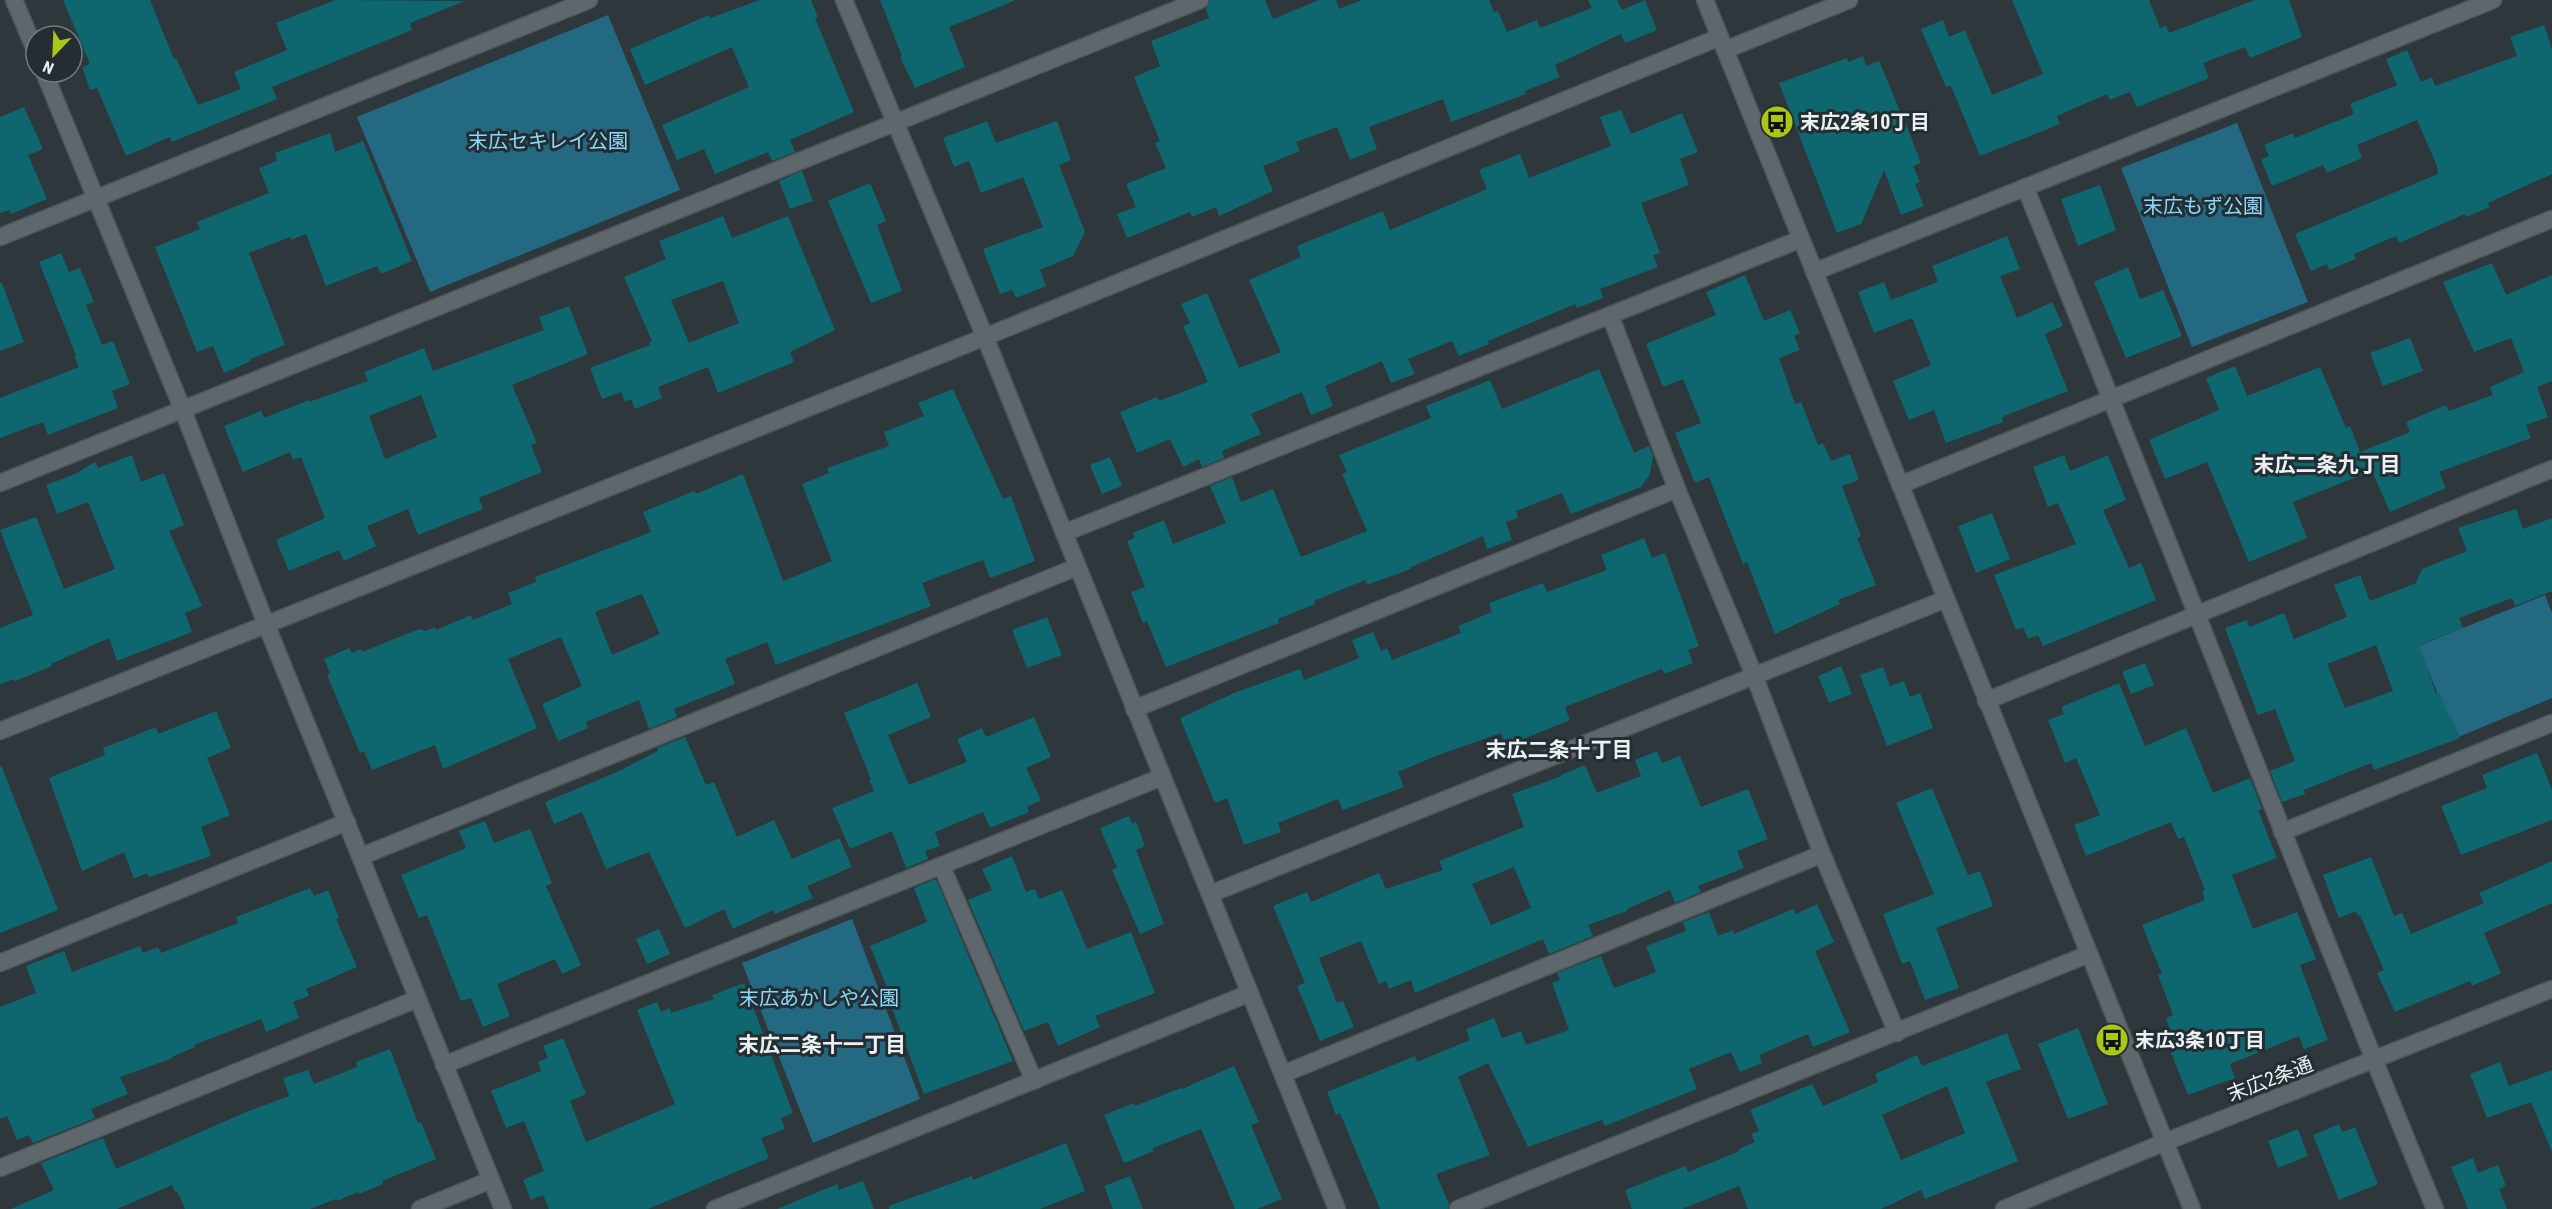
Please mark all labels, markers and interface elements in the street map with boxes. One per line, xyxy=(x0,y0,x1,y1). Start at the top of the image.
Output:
north arrow xyxy=(24,24,84,84)
text: N xyxy=(40,57,57,78)
bus stop icon: 末広2条10丁目 xyxy=(1759,104,1795,140)
place label: 末広2条10丁目 xyxy=(1800,110,1930,134)
park label: 末広セキレイ公園 xyxy=(468,129,628,153)
park label: 末広もず公園 xyxy=(2143,194,2263,218)
district label: 末広二条九丁目 xyxy=(2254,453,2401,477)
district label: 末広二条十丁目 xyxy=(1486,738,1633,762)
park label: 末広あかしや公園 xyxy=(739,986,899,1010)
bus stop icon: 末広3条10丁目 xyxy=(2094,1022,2130,1058)
place label: 末広3条10丁目 xyxy=(2135,1028,2265,1052)
district label: 末広二条十一丁目 xyxy=(738,1033,906,1057)
street label: 末広2条通 xyxy=(2224,1052,2316,1106)

